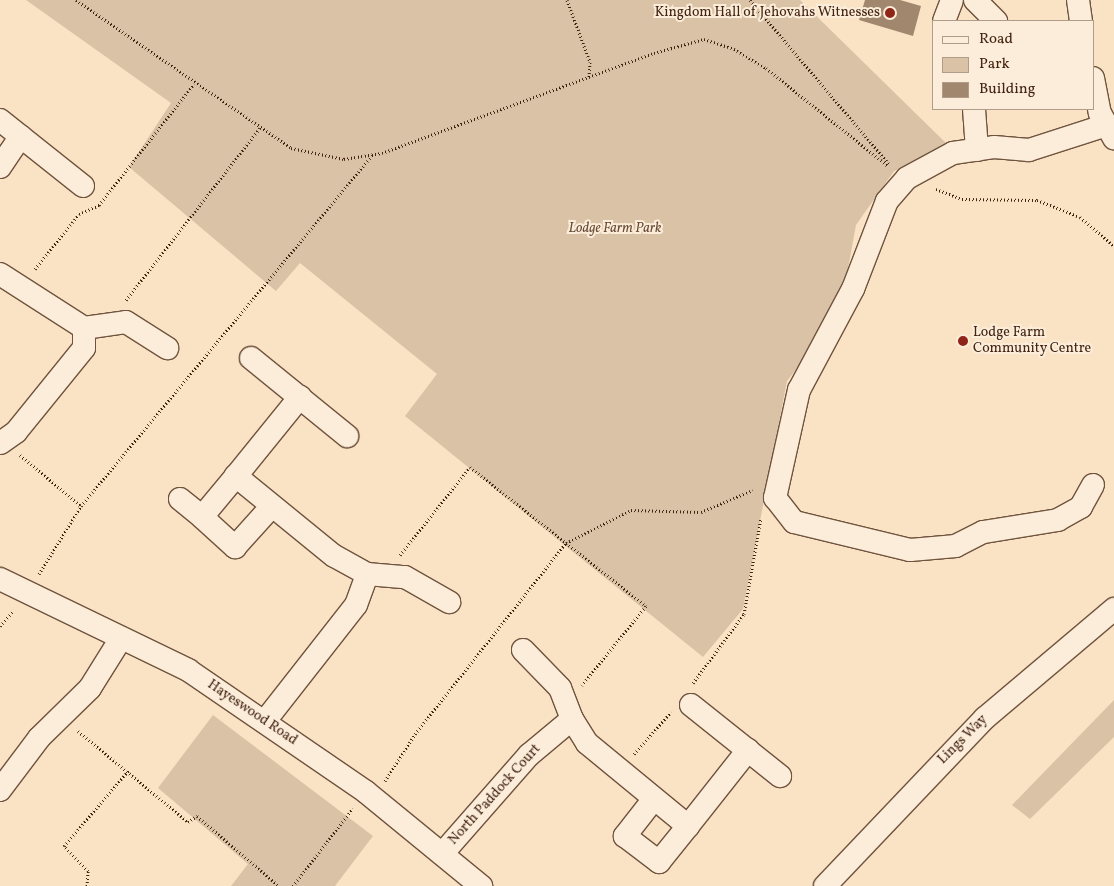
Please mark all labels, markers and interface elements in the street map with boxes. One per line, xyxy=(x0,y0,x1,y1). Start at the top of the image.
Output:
place label: Kingdom Hall of Jehovahs Witnesses xyxy=(656,5,880,21)
marker: Kingdom Hall of Jehovahs Witnesses xyxy=(884,7,896,19)
legend xyxy=(932,20,1094,110)
text: Road xyxy=(979,29,1013,50)
text: Park xyxy=(979,54,1010,75)
text: Building xyxy=(979,79,1035,100)
park label: Lodge Farm Park xyxy=(568,221,662,237)
place label: Lodge Farm Community Centre xyxy=(973,325,1092,358)
marker: Lodge Farm Community Centre xyxy=(957,335,969,347)
street label: Hayeswood Road xyxy=(204,677,300,749)
street label: Lings Way xyxy=(935,712,991,768)
street label: North Paddock Court xyxy=(445,741,545,849)

